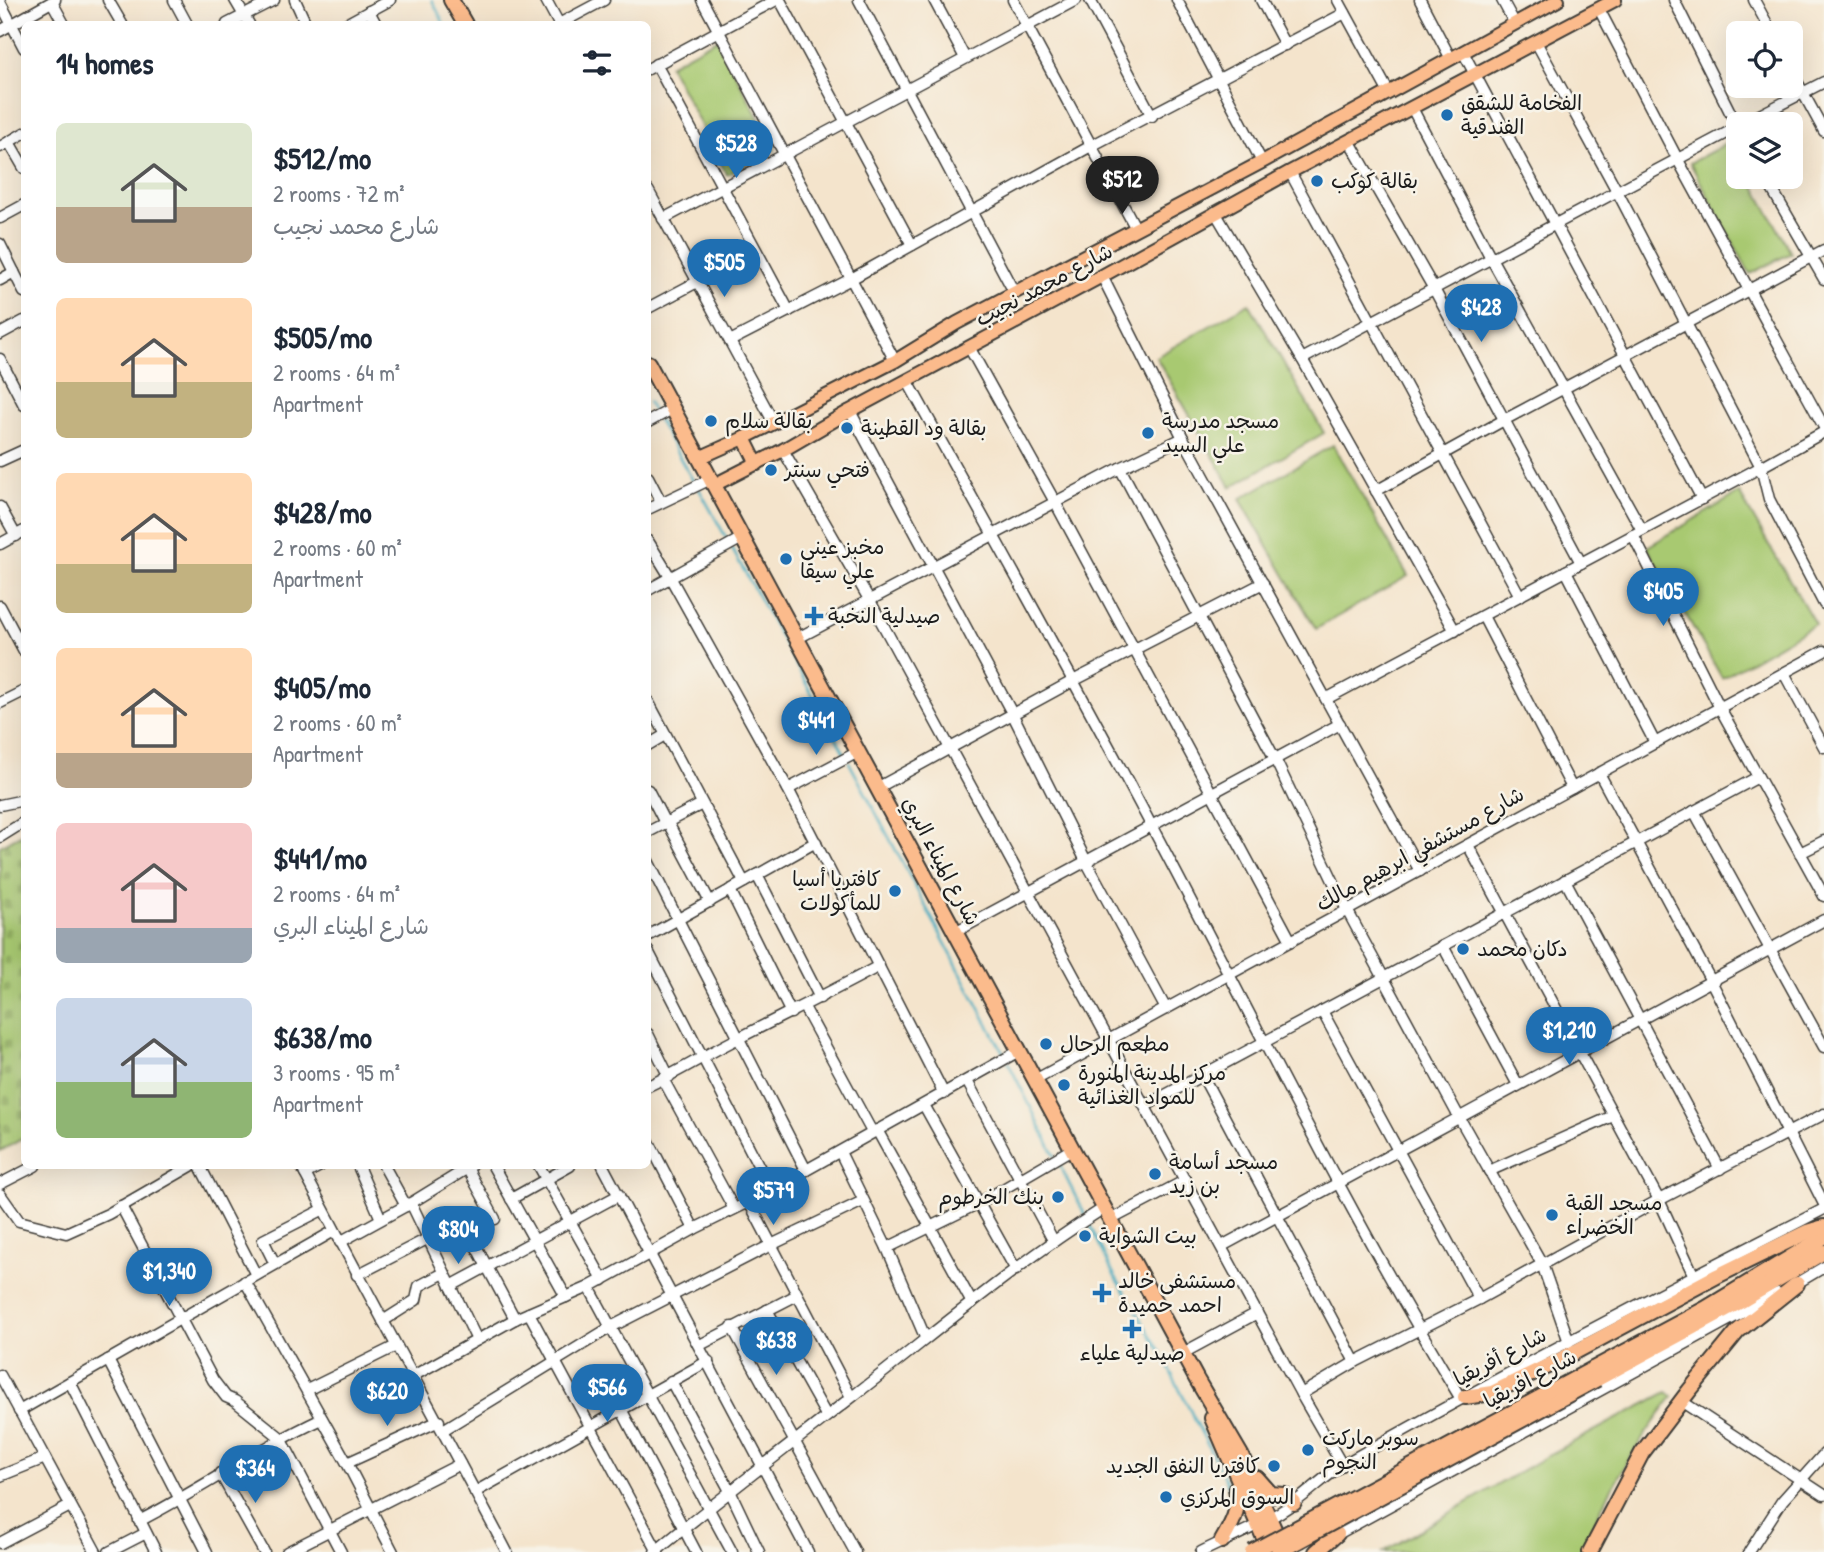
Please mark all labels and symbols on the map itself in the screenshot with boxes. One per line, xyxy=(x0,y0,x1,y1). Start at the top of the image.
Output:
place label: الفخامة للشقق الفندقية xyxy=(1461,88,1582,141)
marker: الفخامة للشقق الفندقية xyxy=(1439,107,1455,123)
pin: $528 xyxy=(695,120,777,180)
pin: $512 xyxy=(1081,156,1163,216)
place label: بقالة كوكب xyxy=(1331,166,1418,195)
marker: بقالة كوكب xyxy=(1309,173,1325,189)
street label: شارع محمد نجيب xyxy=(970,236,1118,334)
pin: $505 xyxy=(683,240,765,299)
pin: $428 xyxy=(1440,284,1522,344)
place label: بقالة سلام xyxy=(725,406,812,437)
place label: مسجد مدرسة علي السيد xyxy=(1162,406,1279,464)
marker: بقالة سلام xyxy=(703,413,719,429)
place label: بقالة ود القطينة xyxy=(861,413,987,442)
marker: بقالة ود القطينة xyxy=(839,420,855,436)
marker: مسجد مدرسة علي السيد xyxy=(1140,425,1156,441)
place label: فتحي سنتر xyxy=(783,455,870,489)
marker: فتحي سنتر xyxy=(763,462,779,478)
place label: مخبز عيني علي سيقا xyxy=(800,532,884,590)
marker: مخبز عيني علي سيقا xyxy=(778,551,794,567)
pin: $405 xyxy=(1622,568,1704,628)
place label: صيدلية النخبة xyxy=(828,601,940,630)
marker: صيدلية النخبة xyxy=(806,608,822,624)
pin: $441 xyxy=(775,698,857,757)
street label: شارع مستشفي ابرهيم مالك xyxy=(1310,779,1532,922)
street label: شارع الميناء البري xyxy=(894,791,988,931)
place label: كافتريا أسيا للمأكولات xyxy=(792,864,881,917)
marker: كافتريا أسيا للمأكولات xyxy=(887,883,903,899)
place label: دكان محمد xyxy=(1477,934,1568,963)
marker: دكان محمد xyxy=(1455,941,1471,957)
pin: $1,210 xyxy=(1512,1007,1626,1067)
place label: مطعم الرحال xyxy=(1060,1029,1170,1060)
marker: مطعم الرحال xyxy=(1038,1036,1054,1052)
place label: مركز المدينة المنورة للمواد الغذائية xyxy=(1078,1058,1226,1111)
marker: مركز المدينة المنورة للمواد الغذائية xyxy=(1056,1077,1072,1093)
place label: مسجد أسامة بن زيد xyxy=(1169,1147,1278,1200)
marker: مسجد أسامة بن زيد xyxy=(1147,1166,1163,1182)
pin: $579 xyxy=(732,1168,814,1227)
place label: بنك الخرطوم xyxy=(938,1182,1044,1213)
place label: مسجد القبة الخضراء xyxy=(1566,1188,1662,1241)
marker: بنك الخرطوم xyxy=(1050,1189,1066,1205)
pin: $804 xyxy=(417,1206,499,1266)
marker: مسجد القبة الخضراء xyxy=(1544,1207,1560,1223)
place label: بيت الشواية xyxy=(1099,1221,1197,1250)
marker: بيت الشواية xyxy=(1077,1228,1093,1244)
pin: $1,340 xyxy=(112,1248,226,1308)
place label: مستشفى خالد احمد حميدة xyxy=(1118,1266,1236,1319)
marker: مستشفى خالد احمد حميدة xyxy=(1092,1283,1112,1303)
pin: $638 xyxy=(735,1318,817,1377)
street label: شارع أفريقيا xyxy=(1448,1320,1552,1394)
marker: صيدلية علياء xyxy=(1124,1321,1140,1337)
place label: صيدلية علياء xyxy=(1079,1338,1185,1367)
street label: شارع افريقيا xyxy=(1478,1342,1582,1416)
pin: $566 xyxy=(566,1364,648,1424)
pin: $620 xyxy=(346,1368,428,1428)
place label: سوبر ماركت النجوم xyxy=(1322,1423,1419,1478)
marker: سوبر ماركت النجوم xyxy=(1300,1442,1316,1458)
pin: $364 xyxy=(214,1446,296,1505)
place label: كافتريا النفق الجديد xyxy=(1106,1451,1260,1480)
marker: كافتريا النفق الجديد xyxy=(1266,1458,1282,1474)
place label: السوق المركزي xyxy=(1180,1482,1294,1512)
marker: السوق المركزي xyxy=(1158,1489,1174,1505)

